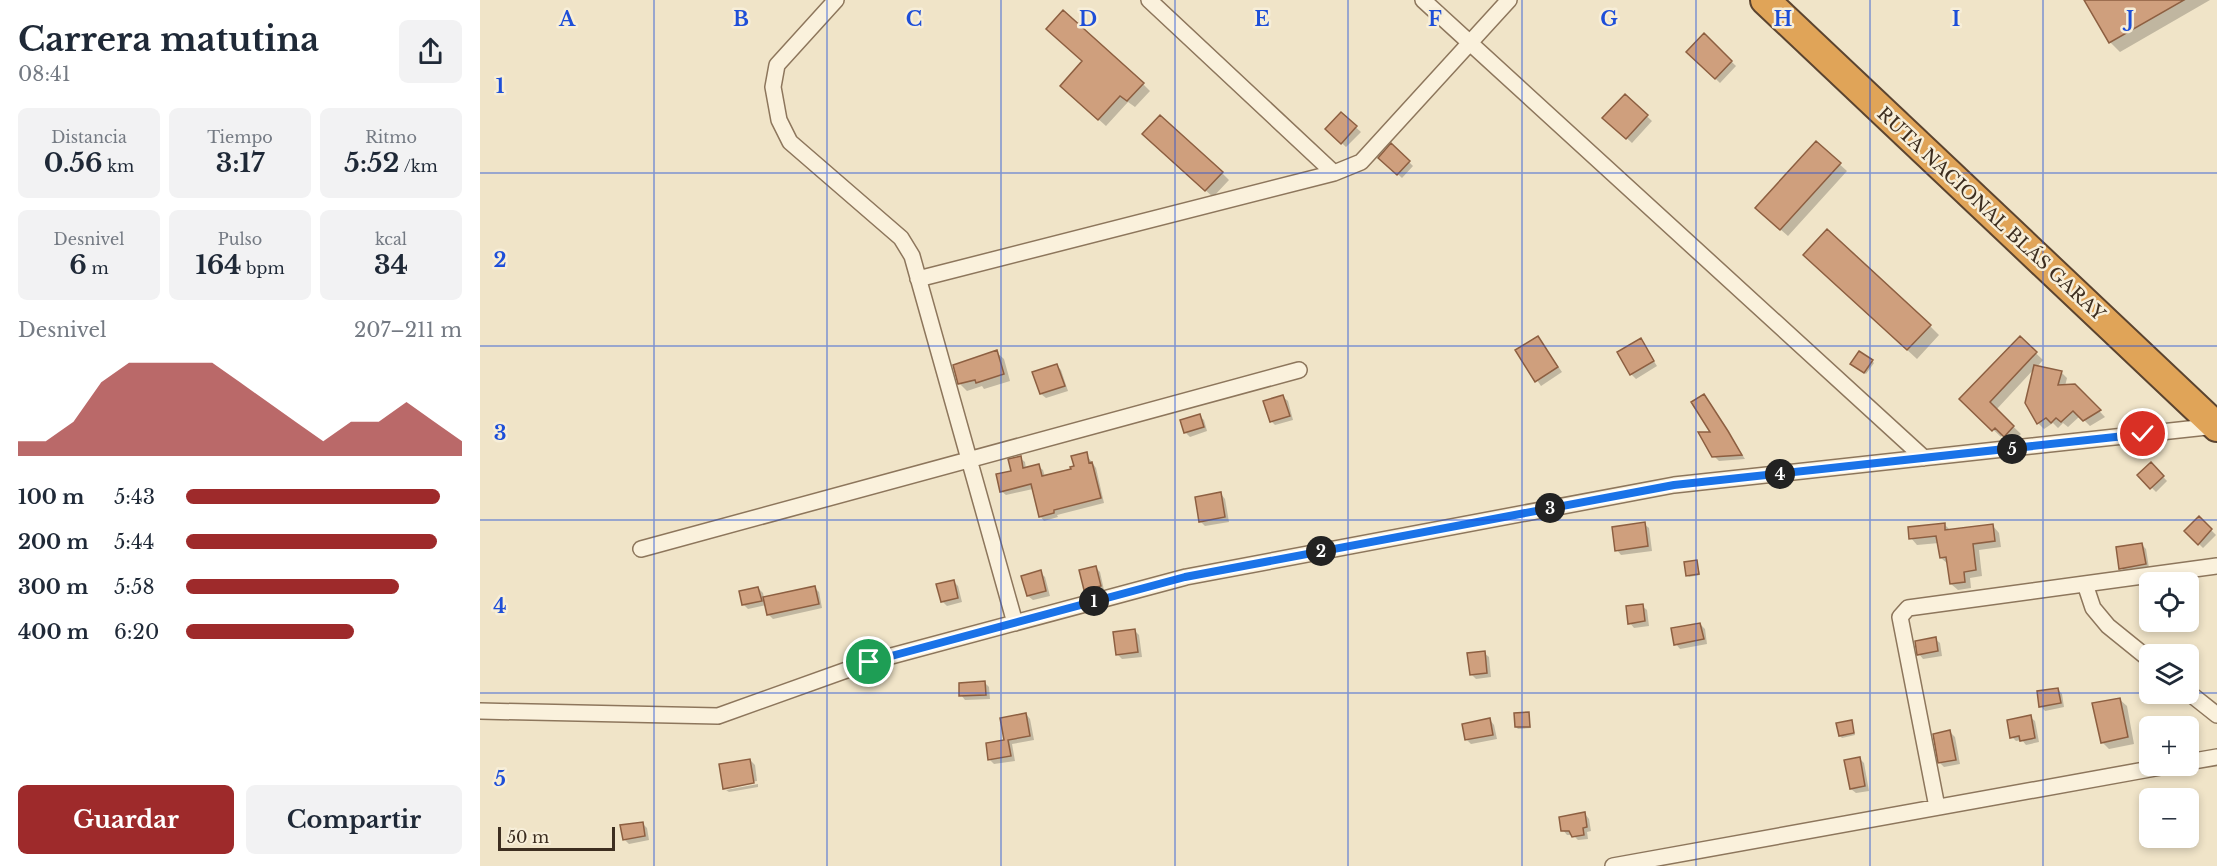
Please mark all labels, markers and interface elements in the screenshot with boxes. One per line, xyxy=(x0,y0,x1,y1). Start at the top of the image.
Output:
text: A xyxy=(558,7,576,31)
text: B xyxy=(733,7,749,31)
text: C xyxy=(906,7,922,31)
text: D xyxy=(1079,7,1097,31)
text: E xyxy=(1254,7,1270,31)
text: F xyxy=(1428,7,1442,31)
text: G xyxy=(1600,7,1618,31)
text: H xyxy=(1774,7,1793,31)
text: I xyxy=(1952,7,1960,31)
text: J xyxy=(2122,7,2134,31)
text: Carrera matutina xyxy=(18,19,319,60)
button: share xyxy=(399,20,462,83)
text: 08:41 xyxy=(18,62,71,86)
text: 1 xyxy=(496,74,505,98)
street label: RUTA NACIONAL BLÁS GARAY xyxy=(1873,102,2111,326)
text: Distancia xyxy=(51,127,127,147)
text: Tiempo xyxy=(207,127,273,147)
text: Ritmo xyxy=(365,127,417,147)
text: 0.56 xyxy=(44,147,103,179)
text: 3:17 xyxy=(216,147,264,179)
text: 5:52 xyxy=(344,147,399,179)
text: km xyxy=(103,156,134,176)
text: /km xyxy=(399,156,438,176)
text: Desnivel xyxy=(54,229,124,249)
text: Pulso xyxy=(218,229,262,249)
text: kcal xyxy=(375,229,407,249)
text: 2 xyxy=(493,248,507,272)
text: 6 xyxy=(69,249,87,281)
text: 164 xyxy=(195,249,242,281)
text: 34 xyxy=(374,249,408,281)
text: m xyxy=(87,258,109,278)
text: bpm xyxy=(242,258,285,278)
text: Desnivel xyxy=(18,318,106,342)
text: 207–211 m xyxy=(354,318,462,342)
pin xyxy=(2117,408,2168,459)
icon: check xyxy=(2126,417,2159,450)
text: 3 xyxy=(494,421,506,445)
pin: 5 xyxy=(1997,434,2027,464)
text: 5 xyxy=(2007,439,2017,459)
pin: 4 xyxy=(1765,459,1795,489)
text: 4 xyxy=(1775,464,1785,484)
text: 100 m xyxy=(18,485,84,509)
text: 5:43 xyxy=(114,485,155,509)
pin: 3 xyxy=(1535,493,1565,523)
text: 3 xyxy=(1545,498,1555,518)
text: 200 m xyxy=(18,530,89,554)
text: 5:44 xyxy=(114,530,154,554)
pin: 2 xyxy=(1306,536,1336,566)
text: 2 xyxy=(1316,541,1326,561)
map controls xyxy=(2139,572,2199,848)
button: locate xyxy=(2139,572,2199,632)
text: 300 m xyxy=(18,575,88,599)
text: 5:58 xyxy=(114,575,155,599)
pin: 1 xyxy=(1079,586,1109,616)
text: 1 xyxy=(1091,591,1097,611)
text: 4 xyxy=(493,594,507,618)
text: 400 m xyxy=(18,620,89,644)
text: 6:20 xyxy=(114,620,159,644)
pin xyxy=(843,636,894,687)
button: layers xyxy=(2139,644,2199,704)
icon: arrive xyxy=(852,645,885,678)
button: + xyxy=(2139,716,2199,776)
text: 5 xyxy=(494,767,506,791)
button: Guardar xyxy=(18,785,234,854)
button: Compartir xyxy=(246,785,462,854)
button: − xyxy=(2139,788,2199,848)
scale bar xyxy=(498,824,615,852)
text: 50 m xyxy=(507,827,549,847)

